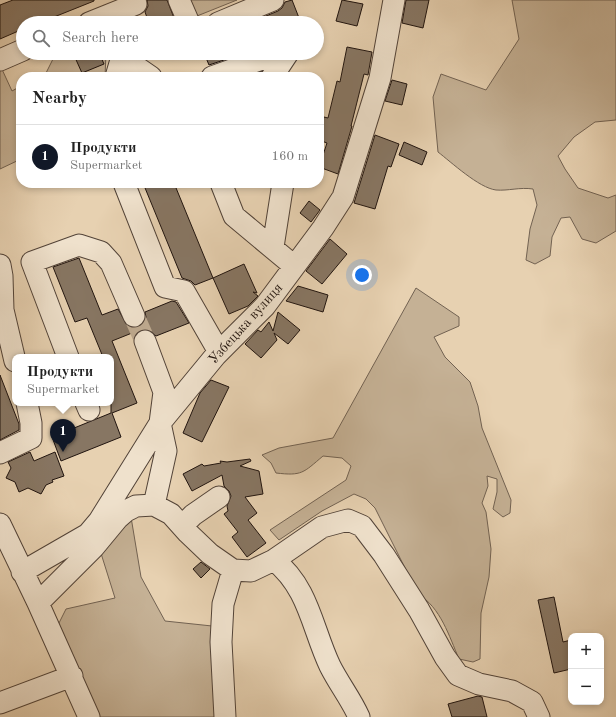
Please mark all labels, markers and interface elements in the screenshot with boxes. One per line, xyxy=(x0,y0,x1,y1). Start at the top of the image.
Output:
search box xyxy=(16,16,324,60)
icon: search xyxy=(30,27,52,49)
text: Search here xyxy=(62,31,139,46)
text: Nearby xyxy=(32,90,87,107)
text: Продукти xyxy=(70,141,137,156)
text: 1 xyxy=(41,150,49,163)
text: 160 m xyxy=(271,150,308,163)
text: Supermarket xyxy=(70,159,142,172)
your location xyxy=(352,265,372,285)
street label: Узбецька вулиця xyxy=(206,281,285,367)
popup xyxy=(12,354,114,406)
text: Продукти xyxy=(27,365,93,380)
text: Supermarket xyxy=(27,383,99,396)
pin: 1 xyxy=(50,419,76,452)
map controls xyxy=(568,633,604,705)
button: + xyxy=(568,633,604,669)
button: − xyxy=(568,669,604,705)

